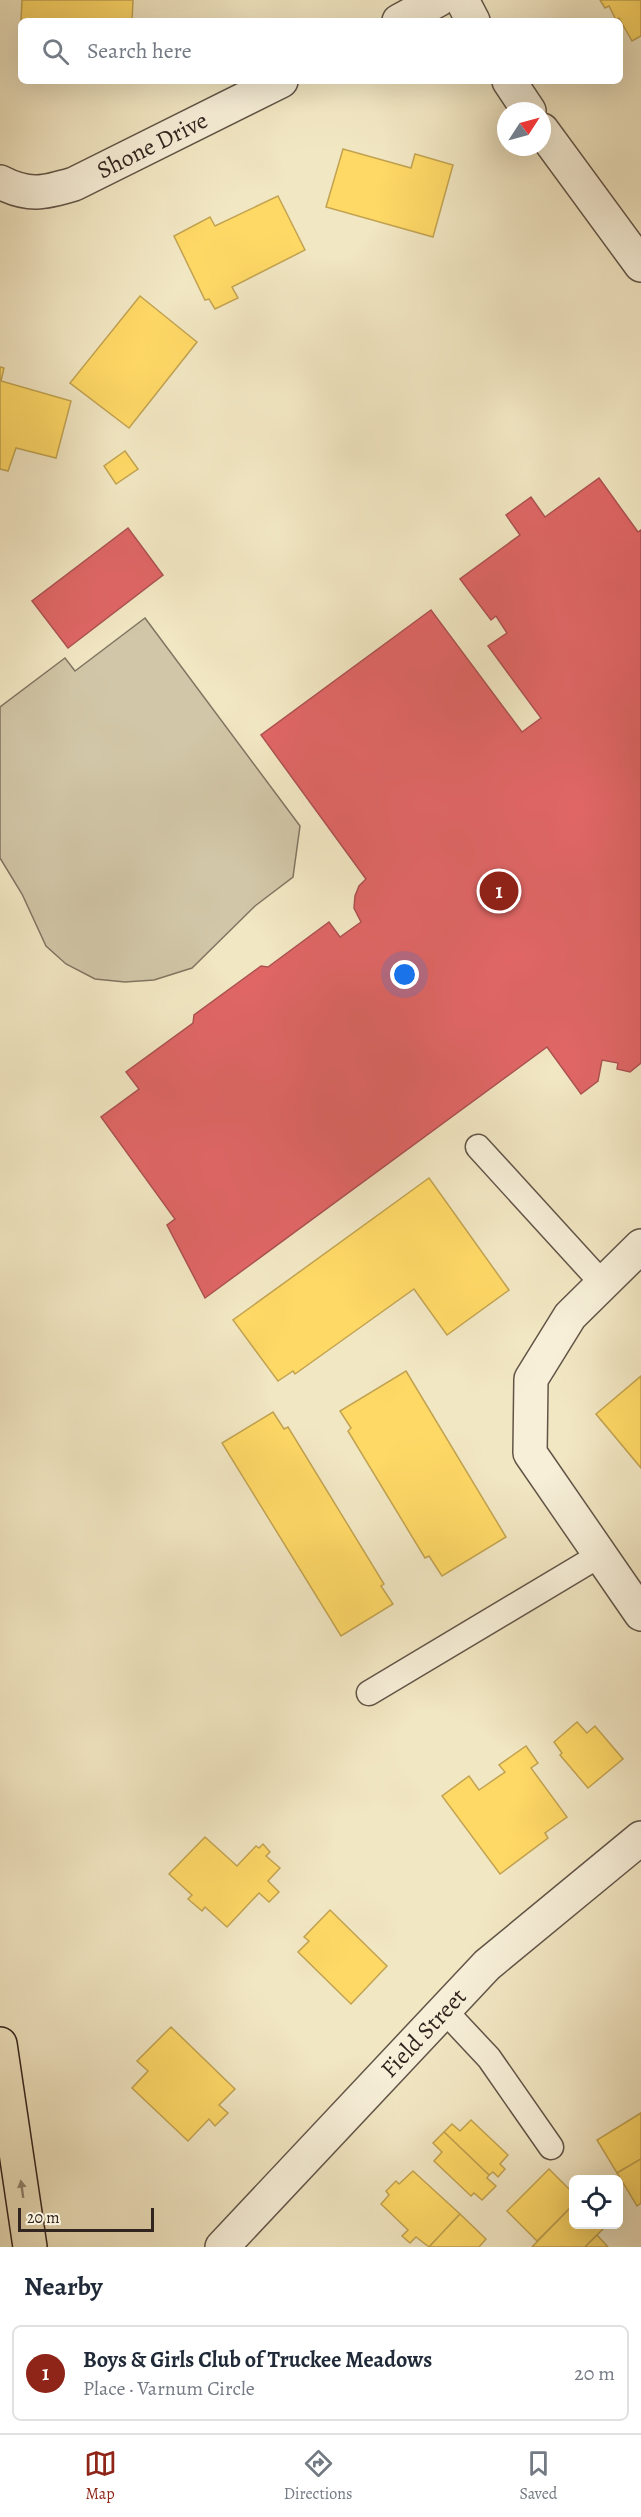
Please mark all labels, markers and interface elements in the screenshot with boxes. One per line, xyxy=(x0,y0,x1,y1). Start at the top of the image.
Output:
search box xyxy=(18,18,623,84)
icon: search xyxy=(39,35,72,68)
text: Search here xyxy=(87,36,192,66)
north arrow xyxy=(497,102,551,156)
street label: Shone Drive xyxy=(91,104,213,186)
pin: 1 xyxy=(480,868,518,914)
your location xyxy=(390,960,419,989)
street label: Field Street xyxy=(373,1981,473,2084)
map controls xyxy=(569,2175,623,2229)
button: locate xyxy=(569,2175,623,2229)
one-way arrow xyxy=(17,2179,26,2198)
scale bar xyxy=(18,2205,154,2232)
text: 20 m xyxy=(27,2207,60,2229)
text: Nearby xyxy=(24,2269,103,2304)
text: Boys & Girls Club of Truckee Meadows xyxy=(83,2345,432,2375)
text: 1 xyxy=(42,2360,49,2387)
text: 20 m xyxy=(574,2360,615,2387)
text: Place · Varnum Circle xyxy=(83,2375,255,2402)
tab: Map xyxy=(84,2447,117,2505)
tab: Directions xyxy=(284,2447,352,2505)
tab: Saved xyxy=(519,2447,557,2505)

